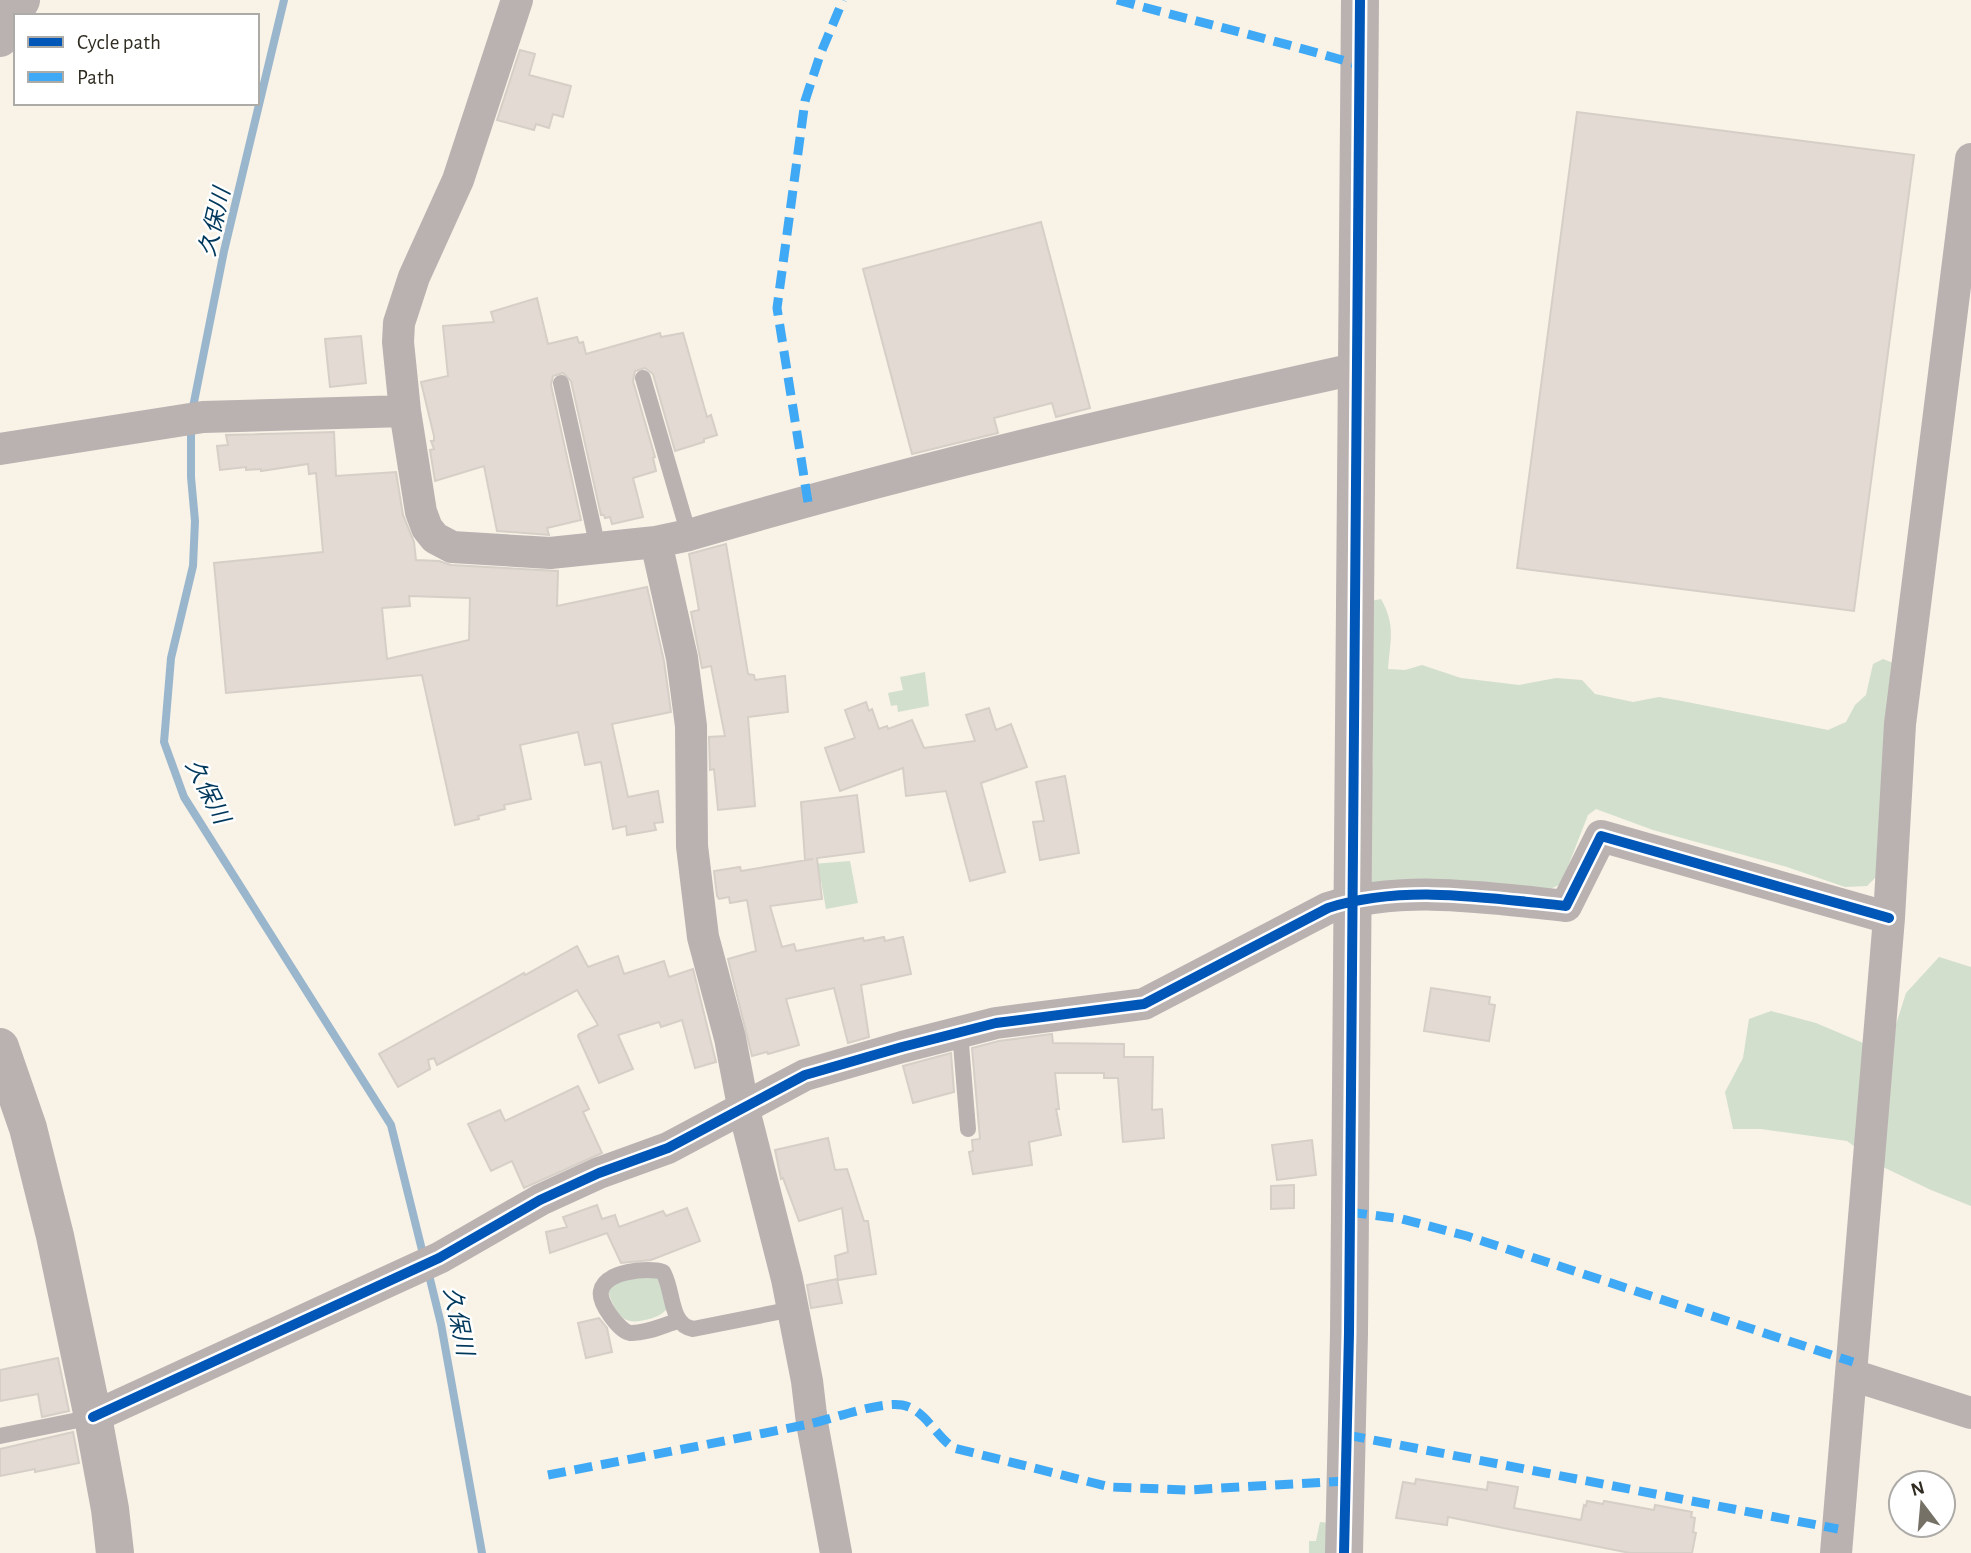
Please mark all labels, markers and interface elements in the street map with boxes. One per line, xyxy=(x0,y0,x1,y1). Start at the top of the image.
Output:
legend xyxy=(14,14,259,105)
text: Cycle path xyxy=(77,32,161,53)
text: Path xyxy=(77,67,115,88)
water label: 久保川 xyxy=(195,183,235,259)
water label: 久保川 xyxy=(181,755,236,830)
water label: 久保川 xyxy=(439,1285,479,1360)
north arrow xyxy=(1887,1469,1957,1539)
text: N xyxy=(1909,1478,1927,1500)

